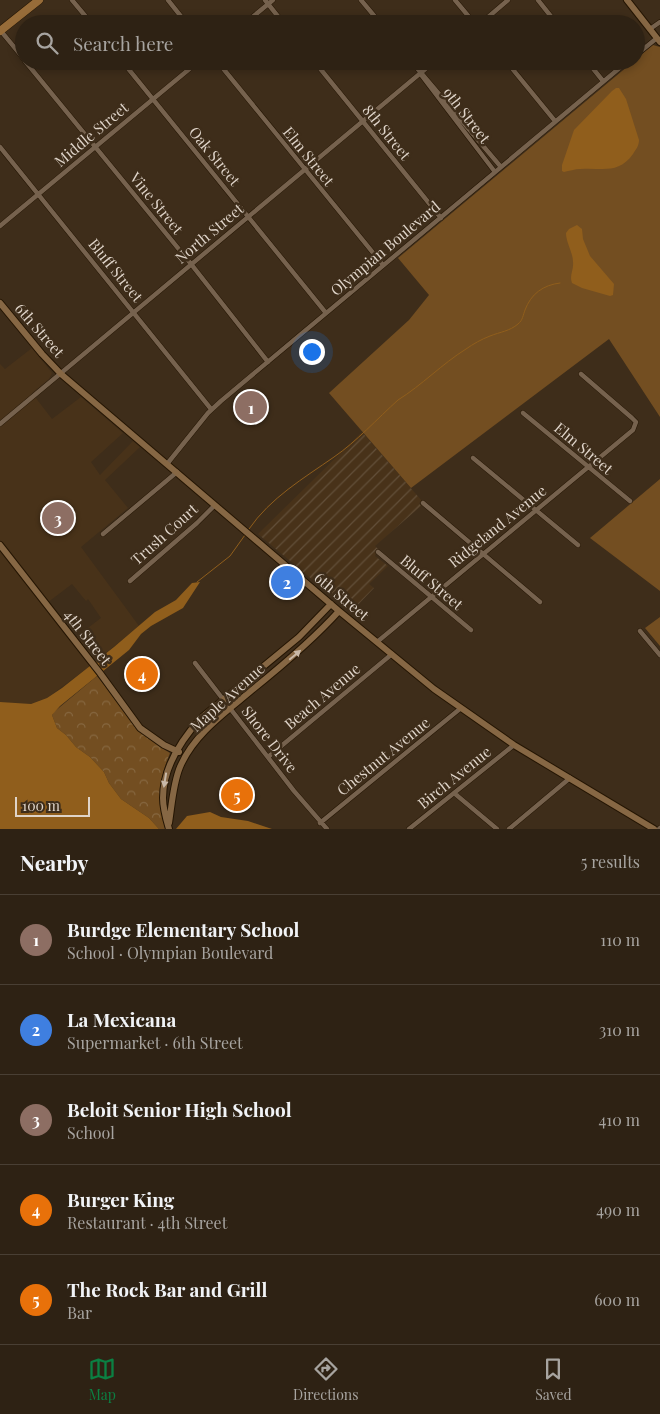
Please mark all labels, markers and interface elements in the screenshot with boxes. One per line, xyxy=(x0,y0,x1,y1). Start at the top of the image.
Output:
search box xyxy=(15,15,645,70)
icon: search xyxy=(33,29,61,57)
text: Search here xyxy=(73,30,173,56)
street label: 9th Street xyxy=(439,83,496,148)
street label: Middle Street xyxy=(50,97,133,171)
street label: 8th Street xyxy=(358,100,416,164)
street label: Oak Street xyxy=(185,122,245,190)
street label: Elm Street xyxy=(279,122,339,190)
street label: Vine Street xyxy=(125,167,188,239)
street label: Olympian Boulevard xyxy=(326,196,444,300)
street label: North Street xyxy=(171,198,248,267)
street label: Bluff Street xyxy=(84,234,148,306)
street label: 6th Street xyxy=(11,299,70,362)
your location xyxy=(299,339,325,365)
pin: 1 xyxy=(235,388,267,426)
street label: Elm Street xyxy=(550,418,618,479)
street label: Ridgeland Avenue xyxy=(444,480,550,572)
street label: Trush Court xyxy=(126,498,202,569)
pin: 3 xyxy=(42,499,74,537)
street label: Bluff Street xyxy=(396,550,468,615)
pin: 2 xyxy=(271,563,303,601)
street label: 6th Street xyxy=(310,567,374,625)
street label: 4th Street xyxy=(60,605,116,670)
one-way arrow xyxy=(288,649,301,660)
pin: 4 xyxy=(126,655,158,693)
street label: Maple Avenue xyxy=(186,658,268,736)
street label: Beach Avenue xyxy=(280,658,364,734)
street label: Shore Drive xyxy=(238,702,302,776)
street label: Chestnut Avenue xyxy=(332,712,434,800)
street label: Birch Avenue xyxy=(413,741,495,813)
one-way arrow xyxy=(161,772,169,788)
pin: 5 xyxy=(221,776,253,814)
scale bar xyxy=(15,794,90,817)
text: 100 m xyxy=(22,796,60,815)
text: Nearby xyxy=(20,848,89,876)
text: 5 results xyxy=(581,851,640,872)
text: Burdge Elementary School xyxy=(67,916,299,942)
text: 1 xyxy=(33,929,39,950)
text: 110 m xyxy=(600,929,640,950)
text: School · Olympian Boulevard xyxy=(67,942,273,963)
text: La Mexicana xyxy=(67,1006,176,1032)
text: 2 xyxy=(32,1019,40,1040)
text: 310 m xyxy=(599,1019,640,1040)
text: Supermarket · 6th Street xyxy=(67,1032,243,1053)
text: Beloit Senior High School xyxy=(67,1096,292,1122)
text: 3 xyxy=(32,1109,40,1130)
text: 410 m xyxy=(598,1109,640,1130)
text: School xyxy=(67,1122,115,1143)
text: Burger King xyxy=(67,1186,174,1212)
text: 4 xyxy=(32,1199,40,1220)
text: 490 m xyxy=(596,1199,640,1220)
text: Restaurant · 4th Street xyxy=(67,1212,227,1233)
text: The Rock Bar and Grill xyxy=(67,1276,267,1302)
text: 5 xyxy=(32,1289,40,1310)
text: 600 m xyxy=(594,1289,640,1310)
text: Bar xyxy=(67,1302,92,1323)
tab: Map xyxy=(88,1355,116,1404)
tab: Directions xyxy=(293,1355,359,1404)
tab: Saved xyxy=(535,1355,572,1404)

